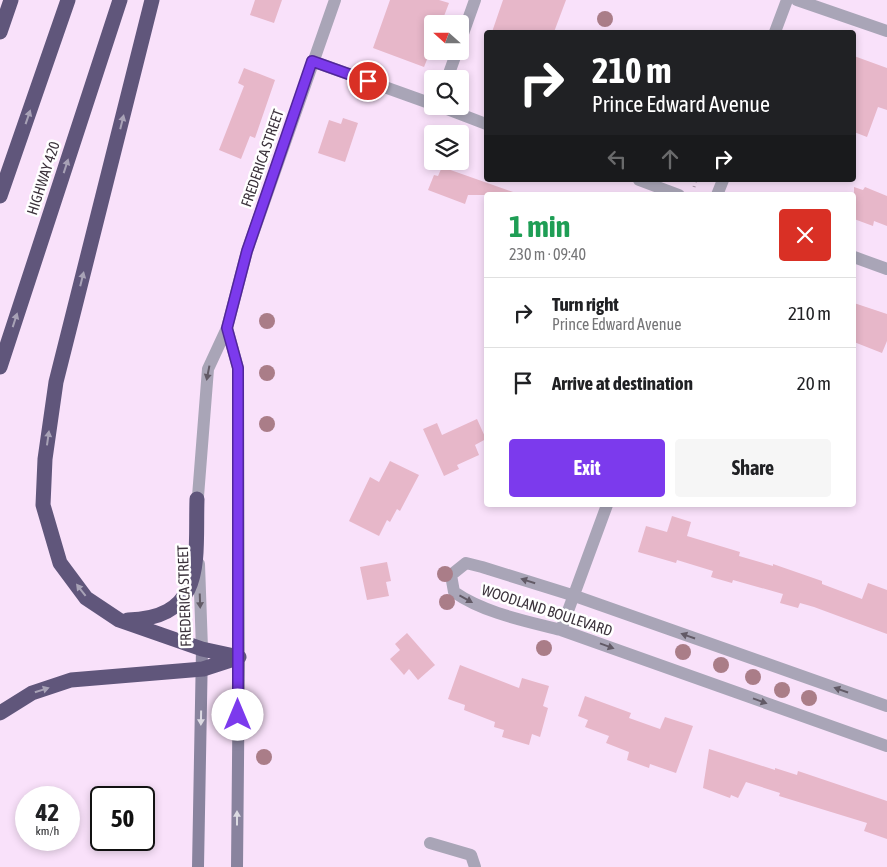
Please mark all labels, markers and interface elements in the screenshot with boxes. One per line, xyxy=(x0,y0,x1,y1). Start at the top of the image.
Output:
north arrow xyxy=(424,15,469,60)
map controls xyxy=(424,15,469,170)
icon: right xyxy=(509,50,574,115)
text: 210 m xyxy=(592,50,671,90)
pin xyxy=(347,60,389,102)
icon: arrive xyxy=(354,67,382,95)
button: search xyxy=(424,70,469,115)
text: Prince Edward Avenue xyxy=(592,91,770,117)
street label: FREDERICA STREET xyxy=(237,107,287,209)
one-way arrow xyxy=(24,109,32,124)
one-way arrow xyxy=(118,114,126,129)
button: layers xyxy=(424,125,469,170)
street label: HIGHWAY 420 xyxy=(23,139,63,217)
icon: left xyxy=(603,145,631,173)
icon: ahead xyxy=(656,145,684,173)
icon: right xyxy=(709,145,737,173)
one-way arrow xyxy=(62,158,70,173)
text: 1 min xyxy=(509,209,570,243)
button: close xyxy=(779,209,831,261)
text: 230 m · 09:40 xyxy=(509,245,586,263)
one-way arrow xyxy=(78,272,86,287)
text: Turn right xyxy=(552,293,619,315)
icon: right xyxy=(509,299,537,327)
text: 210 m xyxy=(788,302,831,324)
one-way arrow xyxy=(12,313,19,328)
text: Prince Edward Avenue xyxy=(552,315,681,333)
one-way arrow xyxy=(204,365,212,381)
icon: arrive xyxy=(509,369,537,397)
text: Arrive at destination xyxy=(552,372,693,394)
text: 20 m xyxy=(797,372,831,394)
one-way arrow xyxy=(44,430,52,446)
button: Exit xyxy=(509,439,665,497)
button: Share xyxy=(675,439,831,497)
street label: FREDERICA STREET xyxy=(174,544,194,647)
one-way arrow xyxy=(520,577,535,585)
street label: WOODLAND BOULEVARD xyxy=(480,581,614,639)
one-way arrow xyxy=(75,584,86,597)
one-way arrow xyxy=(196,593,204,609)
one-way arrow xyxy=(460,595,473,604)
one-way arrow xyxy=(680,632,695,640)
one-way arrow xyxy=(600,642,615,650)
one-way arrow xyxy=(35,686,50,693)
one-way arrow xyxy=(833,686,848,694)
position arrow xyxy=(211,688,263,740)
one-way arrow xyxy=(753,697,768,705)
one-way arrow xyxy=(197,710,205,726)
speed limit sign: 50 xyxy=(90,786,155,851)
text: 42 xyxy=(36,798,59,826)
one-way arrow xyxy=(233,810,241,826)
text: km/h xyxy=(36,824,59,838)

